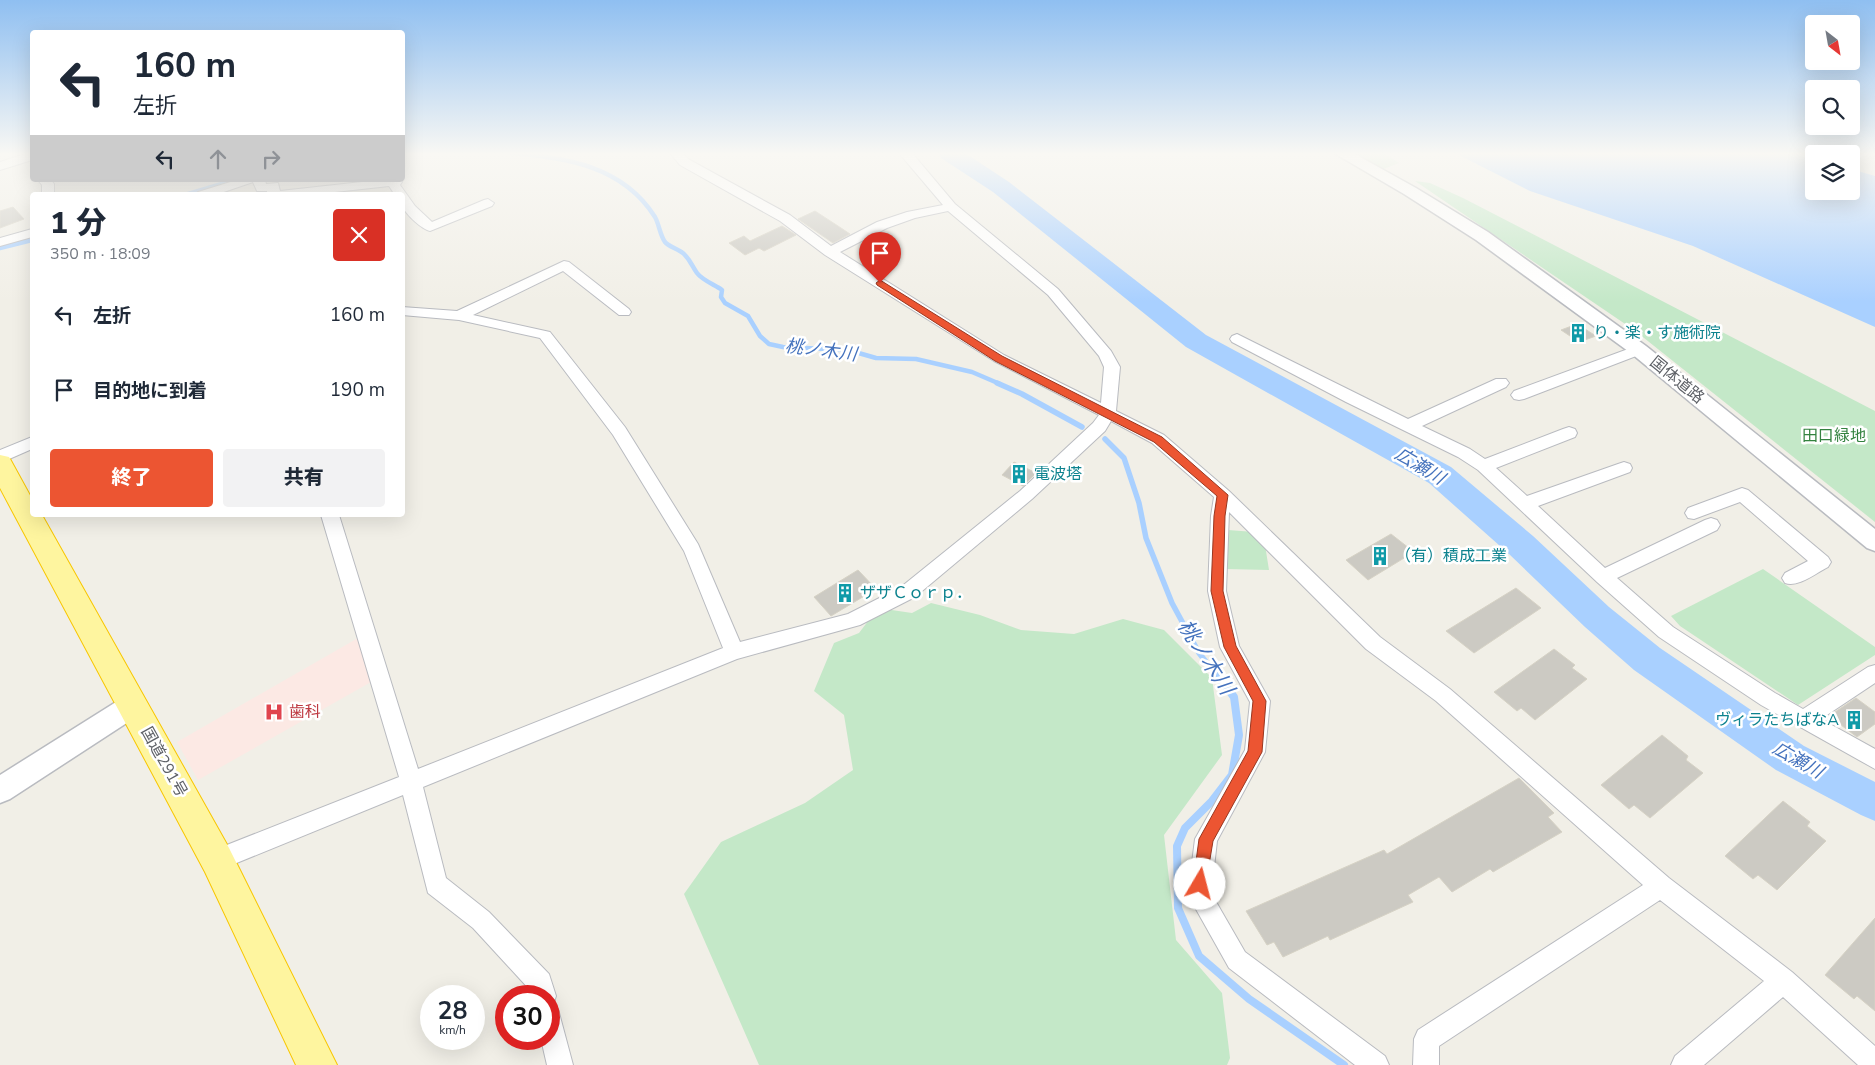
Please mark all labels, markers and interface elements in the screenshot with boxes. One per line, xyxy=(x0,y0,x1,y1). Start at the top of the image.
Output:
north arrow xyxy=(1805,15,1860,70)
map controls xyxy=(1805,15,1860,200)
text: 160 m xyxy=(133,42,236,89)
icon: left xyxy=(50,50,115,115)
button: search xyxy=(1805,80,1860,135)
text: 左折 xyxy=(133,91,177,121)
icon: left xyxy=(151,145,179,173)
icon: ahead xyxy=(204,145,232,173)
icon: right xyxy=(257,145,285,173)
button: layers xyxy=(1805,145,1860,200)
text: 1 分 xyxy=(50,203,106,244)
button: close xyxy=(333,209,385,261)
pin xyxy=(859,232,901,283)
icon: arrive xyxy=(866,239,894,267)
text: 350 m · 18:09 xyxy=(50,243,151,265)
icon: left xyxy=(50,301,78,329)
text: 160 m xyxy=(330,302,385,328)
text: 左折 xyxy=(93,303,131,329)
building icon: り・楽・す施術院 xyxy=(1567,322,1589,344)
place label: り・楽・す施術院 xyxy=(1593,322,1721,344)
water label: 桃ノ木川 xyxy=(784,334,860,367)
street label: 国体道路 xyxy=(1645,351,1709,409)
icon: arrive xyxy=(50,376,78,404)
text: 190 m xyxy=(330,377,385,403)
text: 目的地に到着 xyxy=(93,378,207,404)
park label: 田口緑地 xyxy=(1802,425,1866,447)
water label: 広瀬川 xyxy=(1391,442,1451,491)
button: 終了 xyxy=(50,449,213,507)
button: 共有 xyxy=(223,449,385,507)
building icon: 電波塔 xyxy=(1008,463,1030,485)
place label: 電波塔 xyxy=(1034,463,1082,485)
building icon: （有）積成工業 xyxy=(1369,545,1391,567)
place label: （有）積成工業 xyxy=(1395,545,1507,567)
building icon: ザザＣｏｒｐ． xyxy=(834,582,856,604)
place label: ザザＣｏｒｐ． xyxy=(860,582,972,604)
water label: 桃ノ木川 xyxy=(1171,614,1242,702)
hospital icon: 歯科 xyxy=(263,701,285,723)
place label: 歯科 xyxy=(289,701,321,723)
place label: ヴィラたちばなA xyxy=(1715,709,1839,731)
building icon: ヴィラたちばなA xyxy=(1843,709,1865,731)
street label: 国道291号 xyxy=(136,723,192,801)
water label: 広瀬川 xyxy=(1769,736,1829,785)
position arrow xyxy=(1173,857,1225,909)
speed limit sign: 30 xyxy=(495,985,560,1050)
text: 28 xyxy=(437,994,468,1028)
text: km/h xyxy=(439,1022,466,1038)

